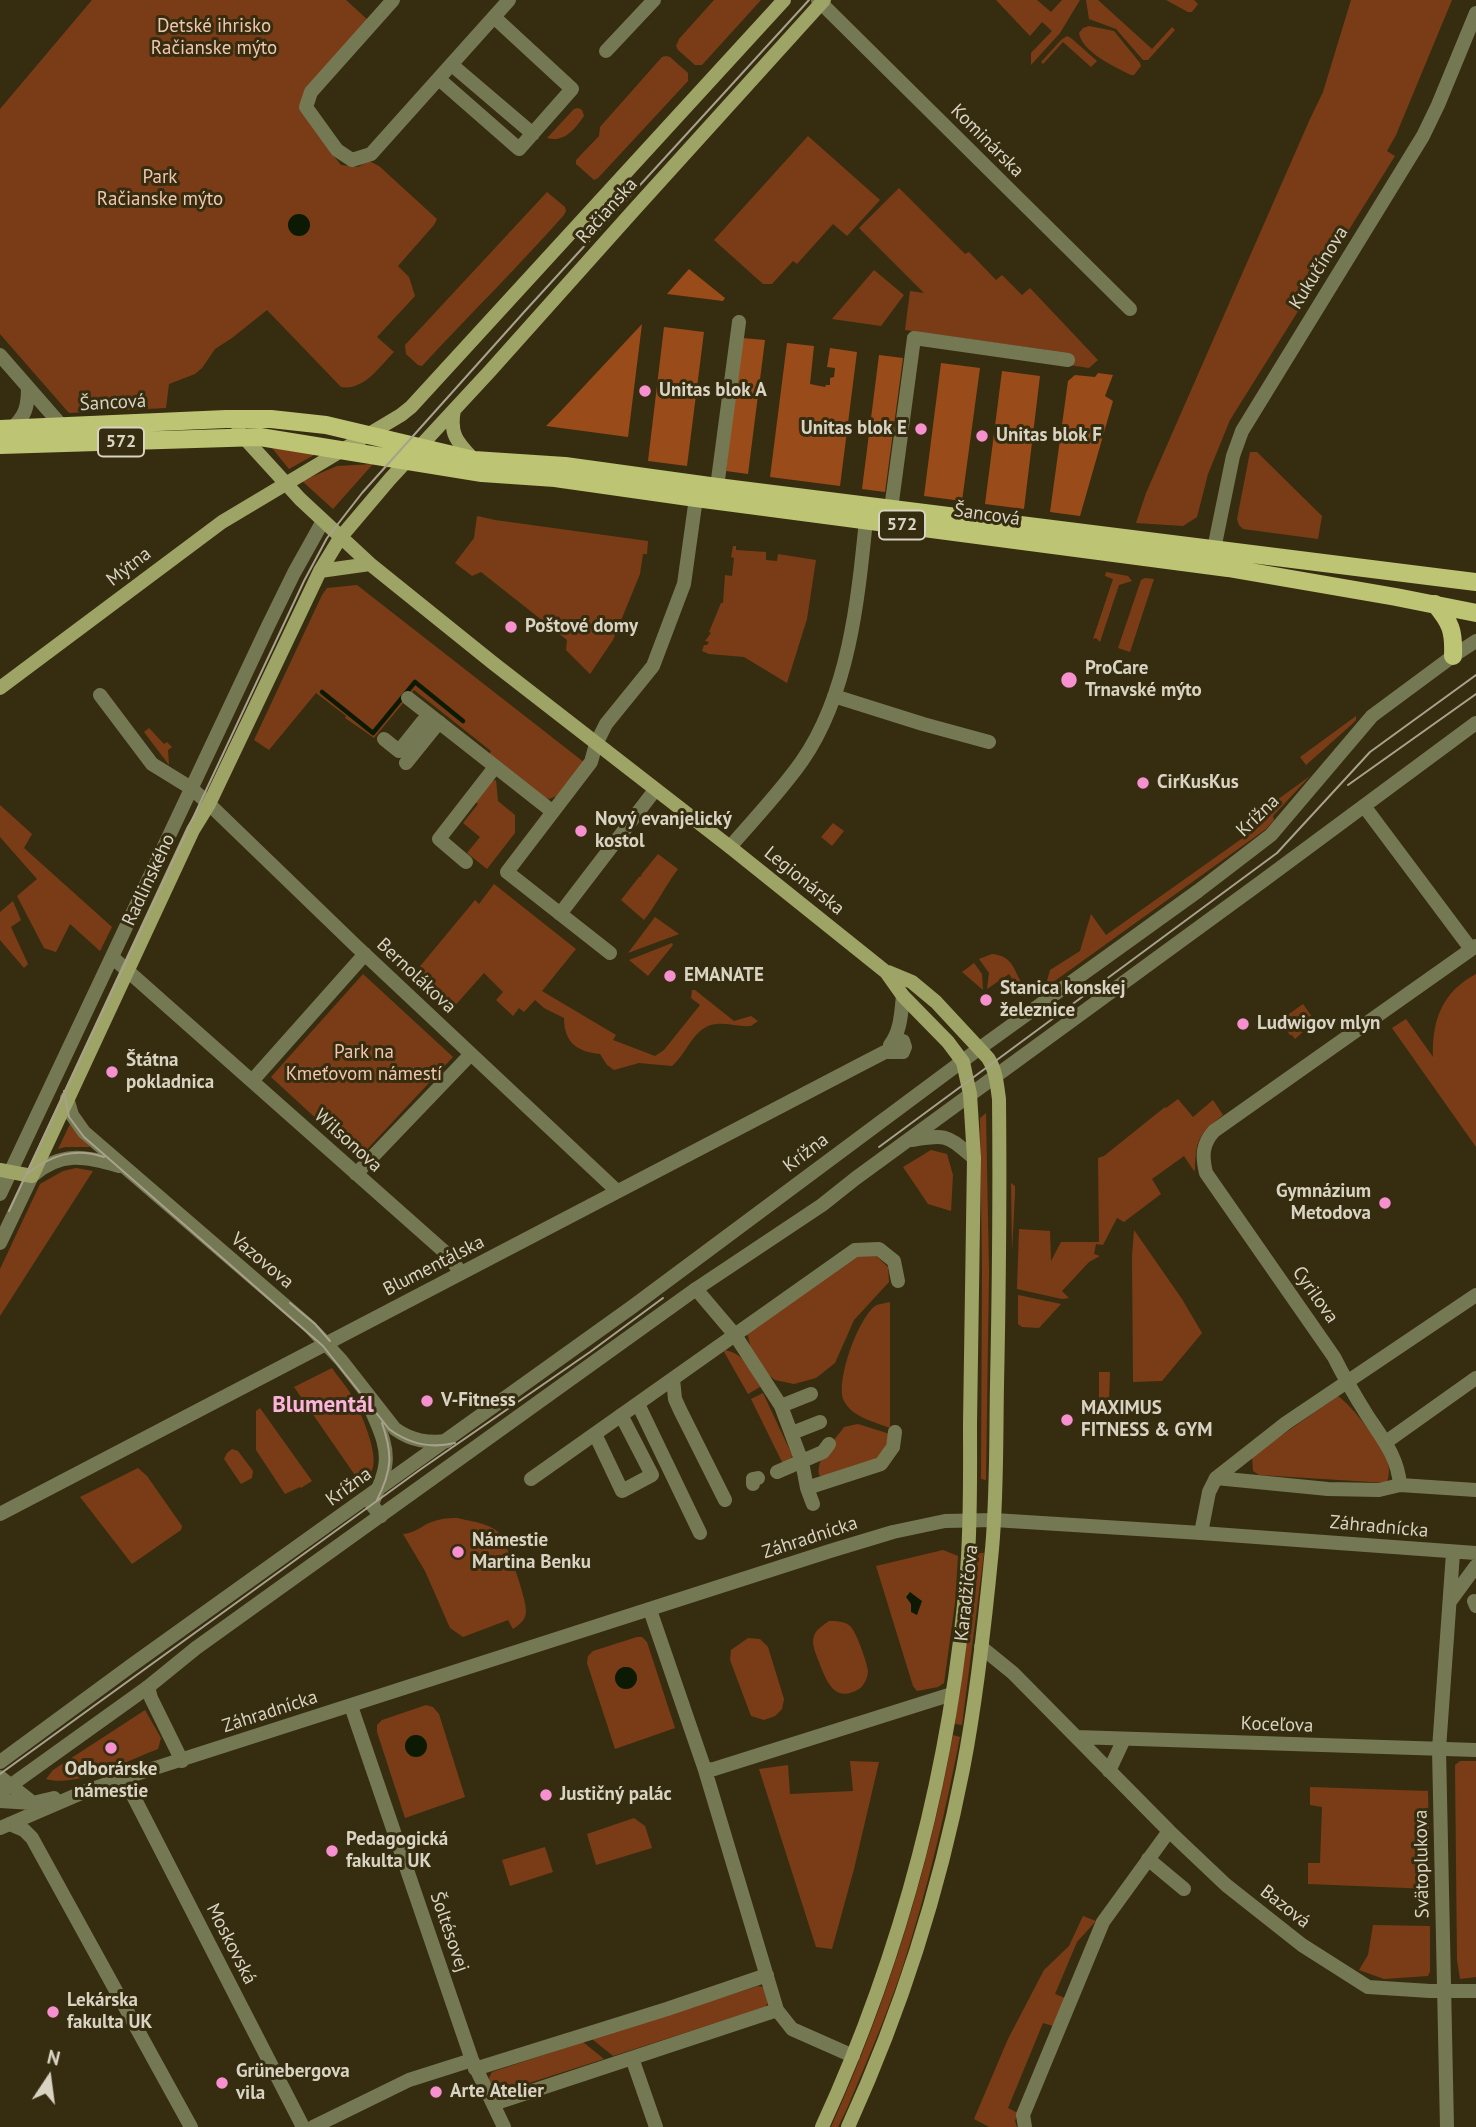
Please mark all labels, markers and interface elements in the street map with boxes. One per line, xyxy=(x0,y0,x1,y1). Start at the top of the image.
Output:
park label: Detské ihrisko Račianske mýto xyxy=(151,16,277,60)
street label: Kominárska xyxy=(946,100,1028,182)
park label: Park Račianske mýto xyxy=(97,167,223,211)
street label: Račianska xyxy=(572,173,642,249)
street label: Kukučínova xyxy=(1285,222,1353,314)
place label: Unitas blok A xyxy=(659,380,767,402)
marker: Unitas blok A xyxy=(637,383,653,399)
street label: Šancová xyxy=(79,390,147,416)
place label: Unitas blok E xyxy=(801,418,907,440)
marker: Unitas blok E xyxy=(913,421,929,437)
place label: Unitas blok F xyxy=(996,425,1102,447)
road number: 572 xyxy=(98,428,144,457)
marker: Unitas blok F xyxy=(974,428,990,444)
street label: Šancová xyxy=(952,499,1022,531)
road number: 572 xyxy=(879,510,925,540)
street label: Mýtna xyxy=(102,543,156,591)
place label: Poštové domy xyxy=(525,616,638,638)
marker: Poštové domy xyxy=(503,619,519,635)
place label: ProCare Trnavské mýto xyxy=(1085,658,1202,702)
marker: ProCare Trnavské mýto xyxy=(1059,670,1079,690)
place label: CirKusKus xyxy=(1157,772,1239,794)
marker: CirKusKus xyxy=(1135,775,1151,791)
street label: Krížna xyxy=(1232,790,1284,842)
place label: Nový evanjelický kostol xyxy=(595,809,732,853)
marker: Nový evanjelický kostol xyxy=(573,823,589,839)
street label: Radlinského xyxy=(118,830,180,930)
street label: Legionárska xyxy=(759,842,849,920)
street label: Bernolákova xyxy=(372,934,460,1018)
place label: EMANATE xyxy=(684,965,764,987)
marker: EMANATE xyxy=(662,968,678,984)
place label: Stanica konskej železnice xyxy=(1000,978,1126,1022)
marker: Stanica konskej železnice xyxy=(978,992,994,1008)
place label: Ludwigov mlyn xyxy=(1257,1013,1380,1035)
marker: Ludwigov mlyn xyxy=(1235,1016,1251,1032)
park label: Park na Kmeťovom námestí xyxy=(286,1042,442,1086)
place label: Štátna pokladnica xyxy=(126,1050,214,1094)
marker: Štátna pokladnica xyxy=(104,1064,120,1080)
street label: Wilsonova xyxy=(309,1105,387,1177)
street label: Krížna xyxy=(779,1129,833,1177)
place label: Gymnázium Metodova xyxy=(1276,1181,1371,1225)
marker: Gymnázium Metodova xyxy=(1377,1195,1393,1211)
street label: Vazovova xyxy=(226,1228,298,1294)
street label: Blumentálska xyxy=(380,1231,488,1301)
street label: Cyrilova xyxy=(1287,1262,1343,1328)
place label: V-Fitness xyxy=(441,1390,516,1412)
district label: Blumentál xyxy=(272,1391,374,1419)
marker: V-Fitness xyxy=(419,1393,435,1409)
place label: MAXIMUS FITNESS & GYM xyxy=(1081,1398,1212,1442)
marker: MAXIMUS FITNESS & GYM xyxy=(1059,1412,1075,1428)
street label: Krížna xyxy=(322,1463,376,1511)
street label: Záhradnícka xyxy=(1329,1511,1429,1543)
street label: Záhradnícka xyxy=(759,1512,861,1564)
place label: Námestie Martina Benku xyxy=(472,1530,591,1574)
marker: Námestie Martina Benku xyxy=(450,1544,466,1560)
street label: Karadžičova xyxy=(951,1544,983,1642)
street label: Záhradnícka xyxy=(219,1686,321,1738)
street label: Koceľova xyxy=(1240,1712,1314,1738)
marker: Odborárske námestie xyxy=(103,1740,119,1756)
place label: Odborárske námestie xyxy=(65,1759,157,1803)
place label: Justičný palác xyxy=(560,1784,672,1806)
marker: Justičný palác xyxy=(538,1787,554,1803)
street label: Svätoplukova xyxy=(1410,1810,1434,1918)
place label: Pedagogická fakulta UK xyxy=(346,1829,448,1873)
marker: Pedagogická fakulta UK xyxy=(324,1843,340,1859)
street label: Bazová xyxy=(1255,1880,1315,1934)
street label: Šoltésovej xyxy=(425,1889,473,1975)
street label: Moskovská xyxy=(201,1900,261,1988)
place label: Lekárska fakulta UK xyxy=(67,1990,152,2034)
marker: Lekárska fakulta UK xyxy=(45,2004,61,2020)
north arrow xyxy=(14,2043,84,2113)
text: N xyxy=(45,2044,62,2071)
place label: Grünebergova vila xyxy=(236,2061,350,2105)
marker: Grünebergova vila xyxy=(214,2075,230,2091)
place label: Arte Atelier xyxy=(450,2081,544,2103)
marker: Arte Atelier xyxy=(428,2084,444,2100)

